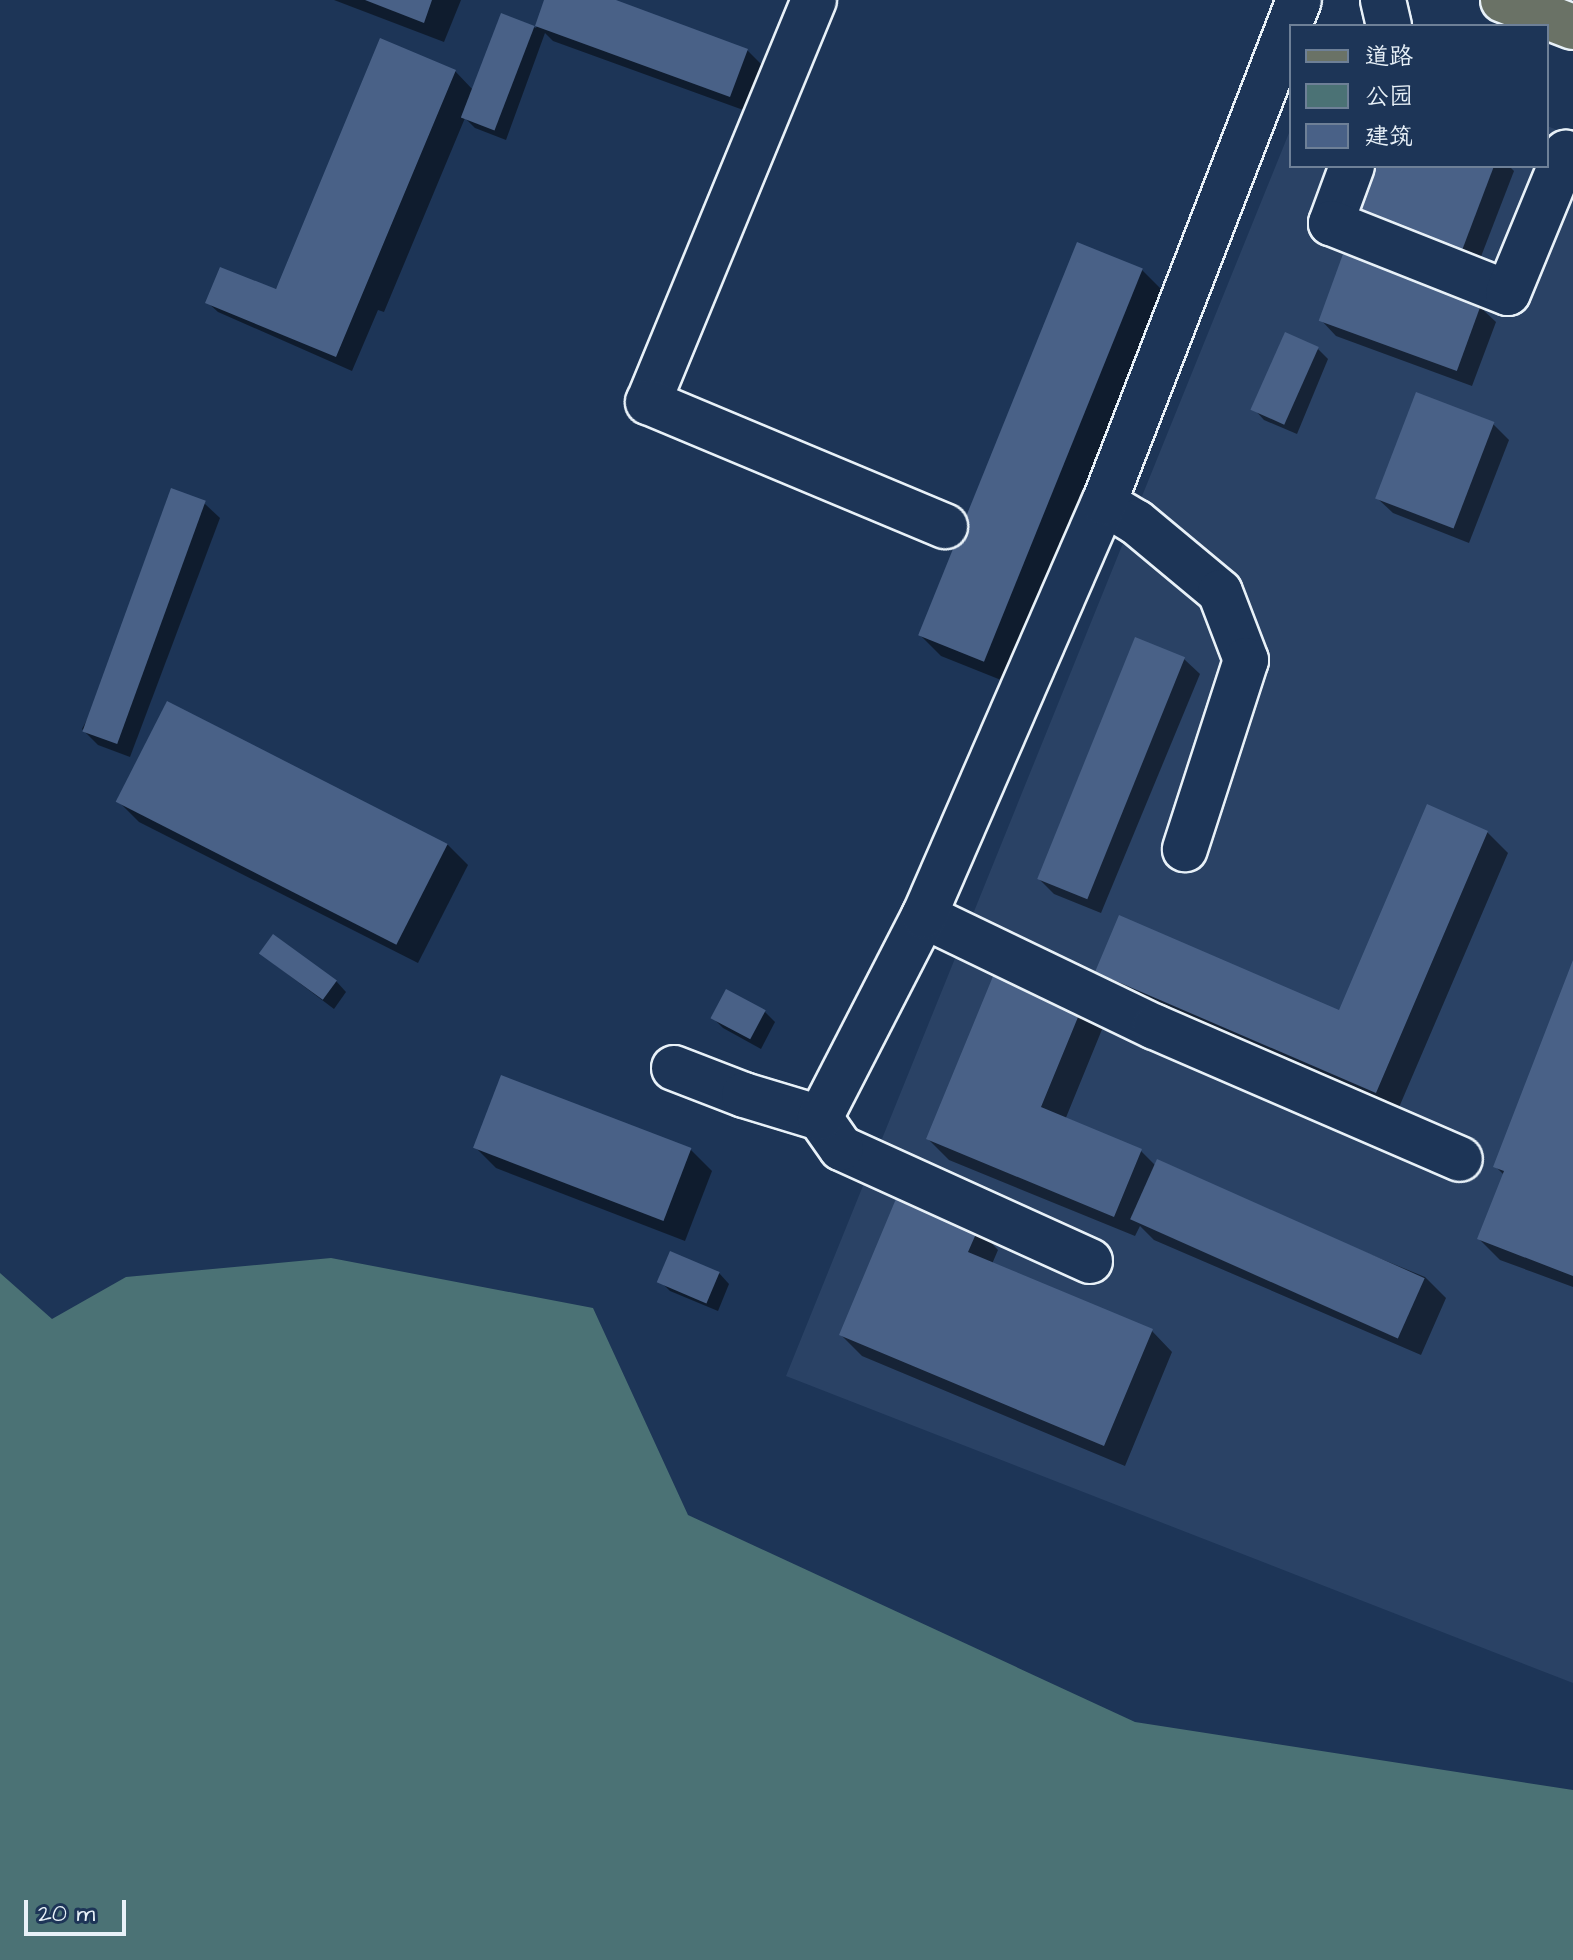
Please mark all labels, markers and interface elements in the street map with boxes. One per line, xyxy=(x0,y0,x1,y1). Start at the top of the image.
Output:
legend xyxy=(1289,24,1549,168)
text: 道路 xyxy=(1365,40,1413,74)
text: 公园 xyxy=(1365,80,1413,114)
text: 建筑 xyxy=(1365,120,1413,154)
scale bar xyxy=(28,1884,130,1934)
text: 20 m xyxy=(38,1897,95,1931)

